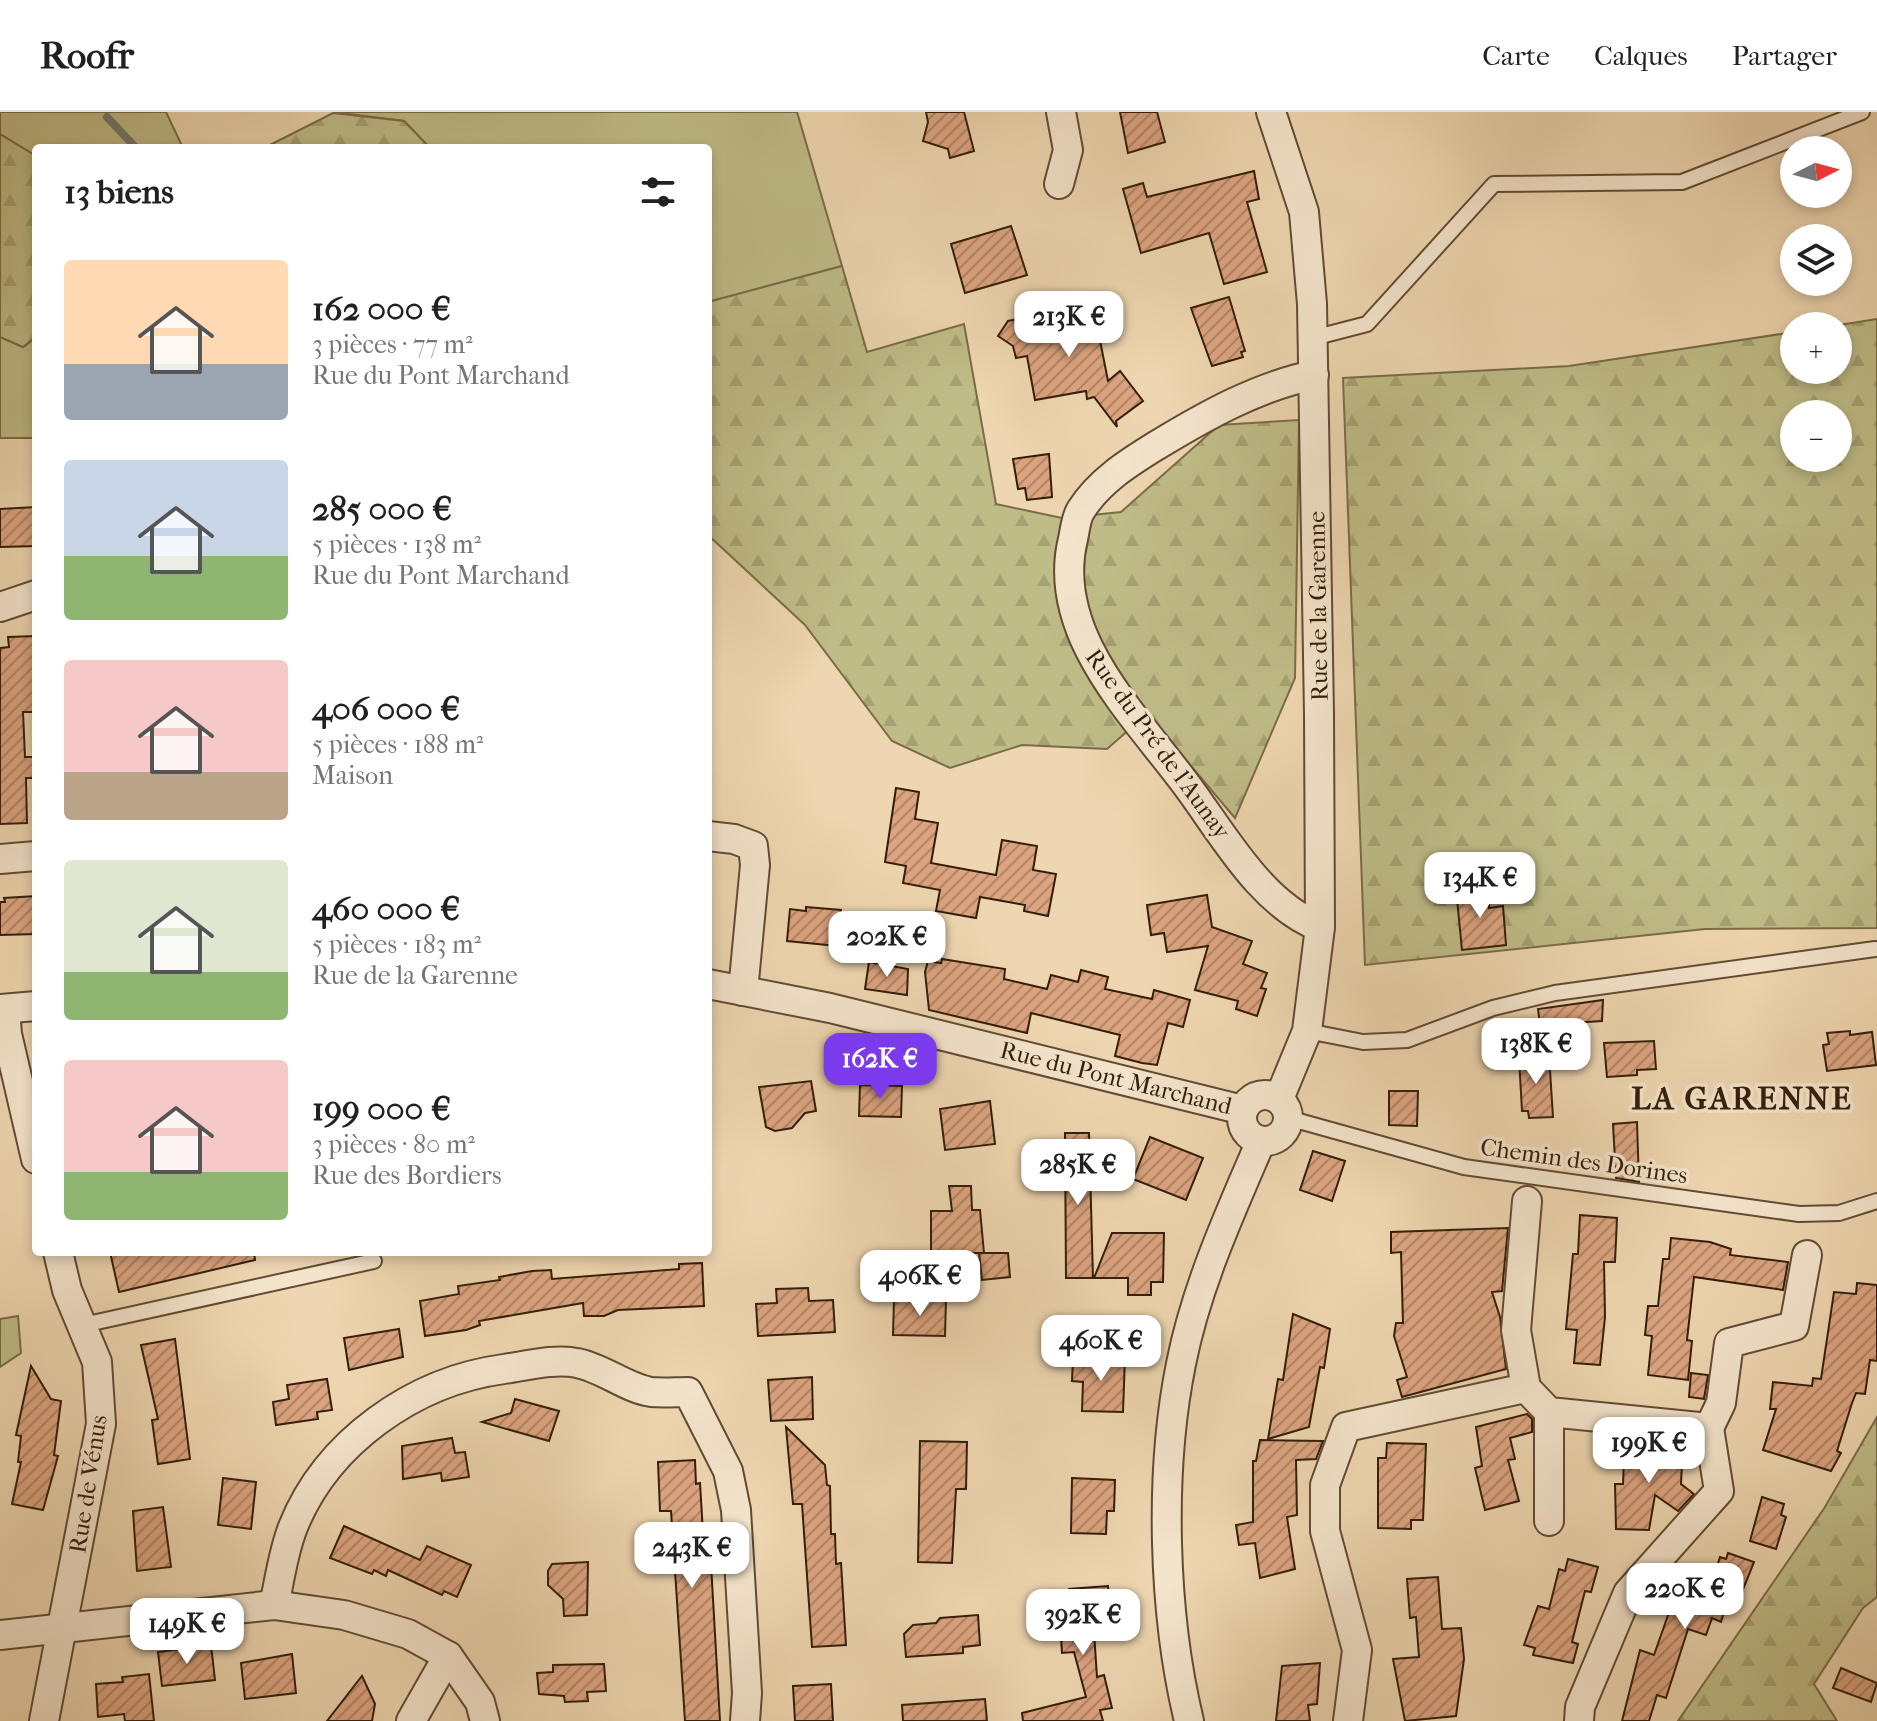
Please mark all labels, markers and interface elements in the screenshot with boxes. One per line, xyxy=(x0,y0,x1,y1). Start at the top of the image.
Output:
text: Roofr xyxy=(40,33,134,78)
text: Carte xyxy=(1482,39,1550,72)
text: Calques xyxy=(1594,39,1688,72)
text: Partager xyxy=(1732,39,1837,72)
north arrow xyxy=(1780,136,1852,208)
map controls xyxy=(1780,136,1852,472)
icon: filters xyxy=(636,170,680,214)
text: 13 biens xyxy=(64,172,174,212)
button: layers xyxy=(1780,224,1852,296)
text: 162 000 € xyxy=(312,289,451,329)
pin: 213K € xyxy=(1004,291,1134,359)
icon: home xyxy=(128,292,224,388)
text: 213K € xyxy=(1032,301,1106,332)
button: + xyxy=(1780,312,1852,384)
text: 3 pièces · 77 m² xyxy=(312,329,473,360)
text: Rue du Pont Marchand xyxy=(312,360,570,391)
button: − xyxy=(1780,400,1852,472)
text: 285 000 € xyxy=(312,489,452,529)
icon: home xyxy=(128,492,224,588)
street label: Rue de la Garenne xyxy=(1302,511,1334,701)
text: 5 pièces · 138 m² xyxy=(312,529,481,560)
text: Rue du Pont Marchand xyxy=(312,560,570,591)
street label: Rue du Pré de l'Aunay xyxy=(1080,644,1237,845)
text: 406 000 € xyxy=(312,689,460,729)
icon: home xyxy=(128,692,224,788)
text: 5 pièces · 188 m² xyxy=(312,729,483,760)
text: Maison xyxy=(312,760,393,791)
pin: 134K € xyxy=(1415,852,1545,920)
text: 134K € xyxy=(1442,862,1518,893)
text: 460 000 € xyxy=(312,889,460,929)
icon: home xyxy=(128,892,224,988)
pin: 202K € xyxy=(822,911,952,979)
text: 202K € xyxy=(846,921,928,952)
text: 5 pièces · 183 m² xyxy=(312,929,481,960)
text: Rue de la Garenne xyxy=(312,960,518,991)
pin: 138K € xyxy=(1471,1018,1601,1086)
text: 138K € xyxy=(1500,1028,1572,1059)
pin: 162K € xyxy=(815,1033,945,1101)
street label: Rue du Pont Marchand xyxy=(997,1036,1236,1121)
text: 162K € xyxy=(842,1043,918,1074)
district label: LA GARENNE xyxy=(1631,1080,1853,1117)
text: 199 000 € xyxy=(312,1089,451,1129)
icon: home xyxy=(128,1092,224,1188)
text: 3 pièces · 80 m² xyxy=(312,1129,475,1160)
street label: Chemin des Dorines xyxy=(1479,1133,1689,1189)
pin: 285K € xyxy=(1013,1139,1143,1207)
text: 285K € xyxy=(1039,1149,1117,1180)
text: Rue des Bordiers xyxy=(312,1160,501,1191)
pin: 406K € xyxy=(855,1250,985,1318)
text: 406K € xyxy=(878,1260,962,1291)
pin: 460K € xyxy=(1036,1315,1166,1383)
text: 460K € xyxy=(1059,1325,1143,1356)
street label: Rue de Vénus xyxy=(63,1413,113,1555)
pin: 199K € xyxy=(1584,1417,1714,1485)
text: 199K € xyxy=(1611,1427,1687,1458)
pin: 243K € xyxy=(627,1522,757,1590)
text: 243K € xyxy=(652,1532,732,1563)
pin: 220K € xyxy=(1620,1563,1750,1631)
text: 220K € xyxy=(1644,1573,1726,1604)
pin: 392K € xyxy=(1018,1589,1148,1657)
pin: 149K € xyxy=(122,1598,252,1666)
text: 392K € xyxy=(1044,1599,1122,1630)
text: 149K € xyxy=(148,1608,226,1639)

